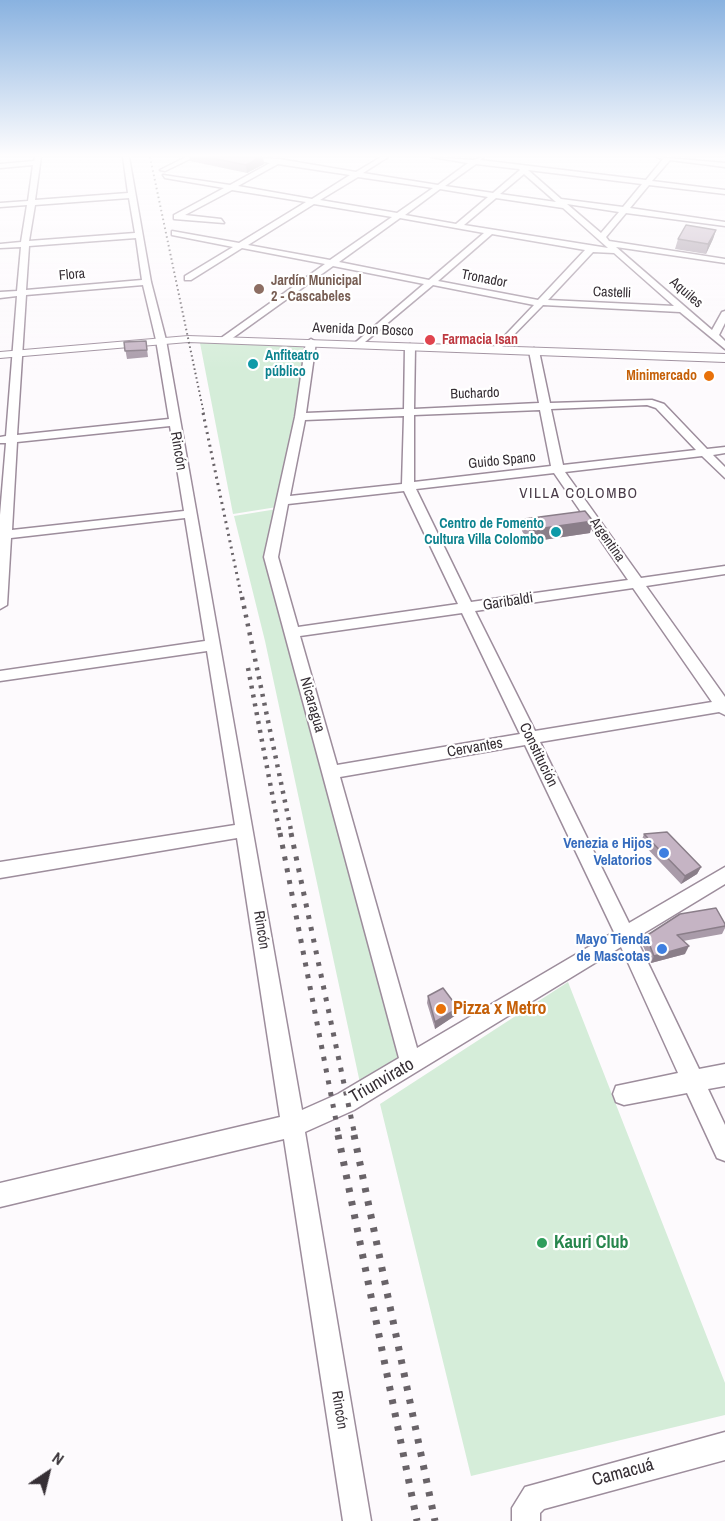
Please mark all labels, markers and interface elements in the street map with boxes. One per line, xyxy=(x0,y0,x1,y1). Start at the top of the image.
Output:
street label: Flora xyxy=(58,265,86,285)
street label: Tronador xyxy=(460,266,508,292)
place label: Jardín Municipal 2 - Cascabeles xyxy=(271,273,362,306)
street label: Aquiles xyxy=(666,274,706,312)
marker: Jardín Municipal 2 - Cascabeles xyxy=(252,282,266,296)
street label: Castelli xyxy=(593,284,631,302)
street label: Avenida Don Bosco xyxy=(312,320,414,340)
place label: Farmacia Isan xyxy=(442,332,518,348)
marker: Farmacia Isan xyxy=(423,333,437,347)
place label: Anfiteatro público xyxy=(265,348,319,380)
marker: Anfiteatro público xyxy=(246,357,260,371)
place label: Minimercado xyxy=(626,368,697,384)
marker: Minimercado xyxy=(702,369,716,383)
street label: Buchardo xyxy=(450,385,500,403)
street label: Rincón xyxy=(166,430,190,472)
street label: Guido Spano xyxy=(467,449,537,473)
district label: VILLA COLOMBO xyxy=(519,485,639,503)
street label: Argentina xyxy=(586,515,628,565)
place label: Centro de Fomento Cultura Villa Colombo xyxy=(424,516,544,548)
marker: Centro de Fomento Cultura Villa Colombo xyxy=(549,525,563,539)
street label: Garibaldi xyxy=(482,589,534,615)
street label: Nicaragua xyxy=(296,675,328,735)
street label: Constitución xyxy=(515,720,561,790)
street label: Cervantes xyxy=(446,734,504,762)
place label: Venezia e Hijos Velatorios xyxy=(563,835,652,870)
marker: Venezia e Hijos Velatorios xyxy=(657,846,671,860)
street label: Rincón xyxy=(249,909,273,951)
place label: Mayo Tienda de Mascotas xyxy=(576,931,650,966)
marker: Mayo Tienda de Mascotas xyxy=(655,942,669,956)
place label: Pizza x Metro xyxy=(453,998,547,1020)
marker: Pizza x Metro xyxy=(434,1002,448,1016)
street label: Triunvirato xyxy=(346,1054,418,1108)
place label: Kauri Club xyxy=(554,1232,629,1254)
marker: Kauri Club xyxy=(535,1236,549,1250)
street label: Rincón xyxy=(327,1389,351,1431)
north arrow xyxy=(18,1443,78,1503)
text: N xyxy=(48,1447,69,1470)
street label: Camacuá xyxy=(590,1454,656,1492)

